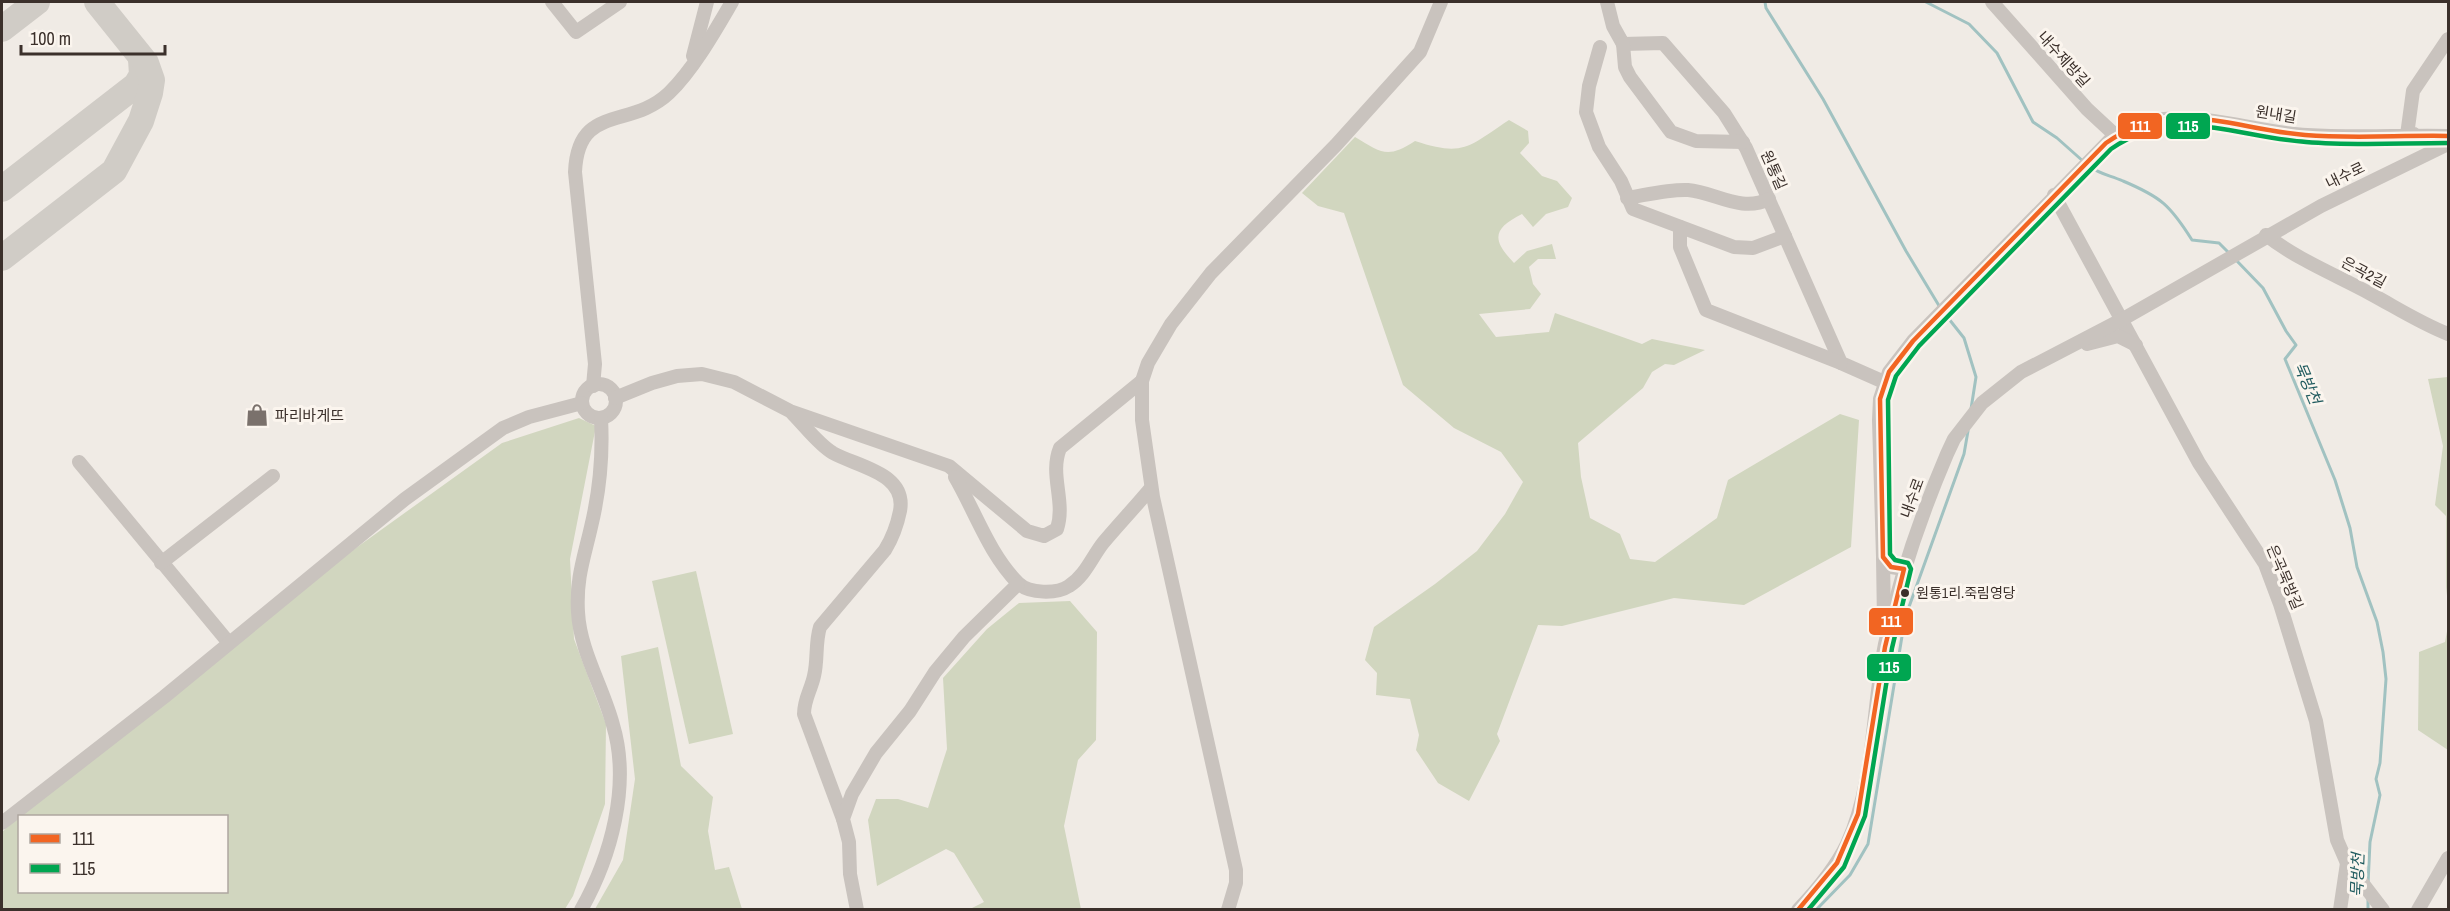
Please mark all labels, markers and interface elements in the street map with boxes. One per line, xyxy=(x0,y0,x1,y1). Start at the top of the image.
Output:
scale bar xyxy=(21,18,165,56)
text: 100 m xyxy=(30,26,71,51)
street label: 내수제방길 xyxy=(2033,26,2095,92)
street label: 원내길 xyxy=(2254,100,2298,128)
line badge: 111 xyxy=(2117,112,2163,140)
line badge: 115 xyxy=(2165,112,2211,140)
text: 111 xyxy=(2130,115,2151,137)
text: 115 xyxy=(2177,115,2199,137)
street label: 원통길 xyxy=(1756,147,1792,193)
street label: 내수로 xyxy=(2322,156,2368,194)
street label: 은곡2길 xyxy=(2338,251,2390,293)
water label: 묵방천 xyxy=(2289,358,2328,410)
shop icon: 파리바게뜨 xyxy=(244,402,270,428)
place label: 파리바게뜨 xyxy=(275,405,344,426)
street label: 내수로 xyxy=(1895,475,1929,521)
street label: 은곡묵방길 xyxy=(2262,541,2308,613)
place label: 원통1리.죽림영당 xyxy=(1916,584,2016,602)
marker: 원통1리.죽림영당 xyxy=(1899,587,1911,599)
line badge: 111 xyxy=(1868,607,1914,636)
text: 111 xyxy=(1881,610,1902,632)
line badge: 115 xyxy=(1866,653,1912,682)
text: 115 xyxy=(1878,656,1900,678)
legend xyxy=(18,815,228,893)
text: 111 xyxy=(72,826,95,851)
water label: 묵방천 xyxy=(2345,850,2369,897)
text: 115 xyxy=(72,856,96,881)

